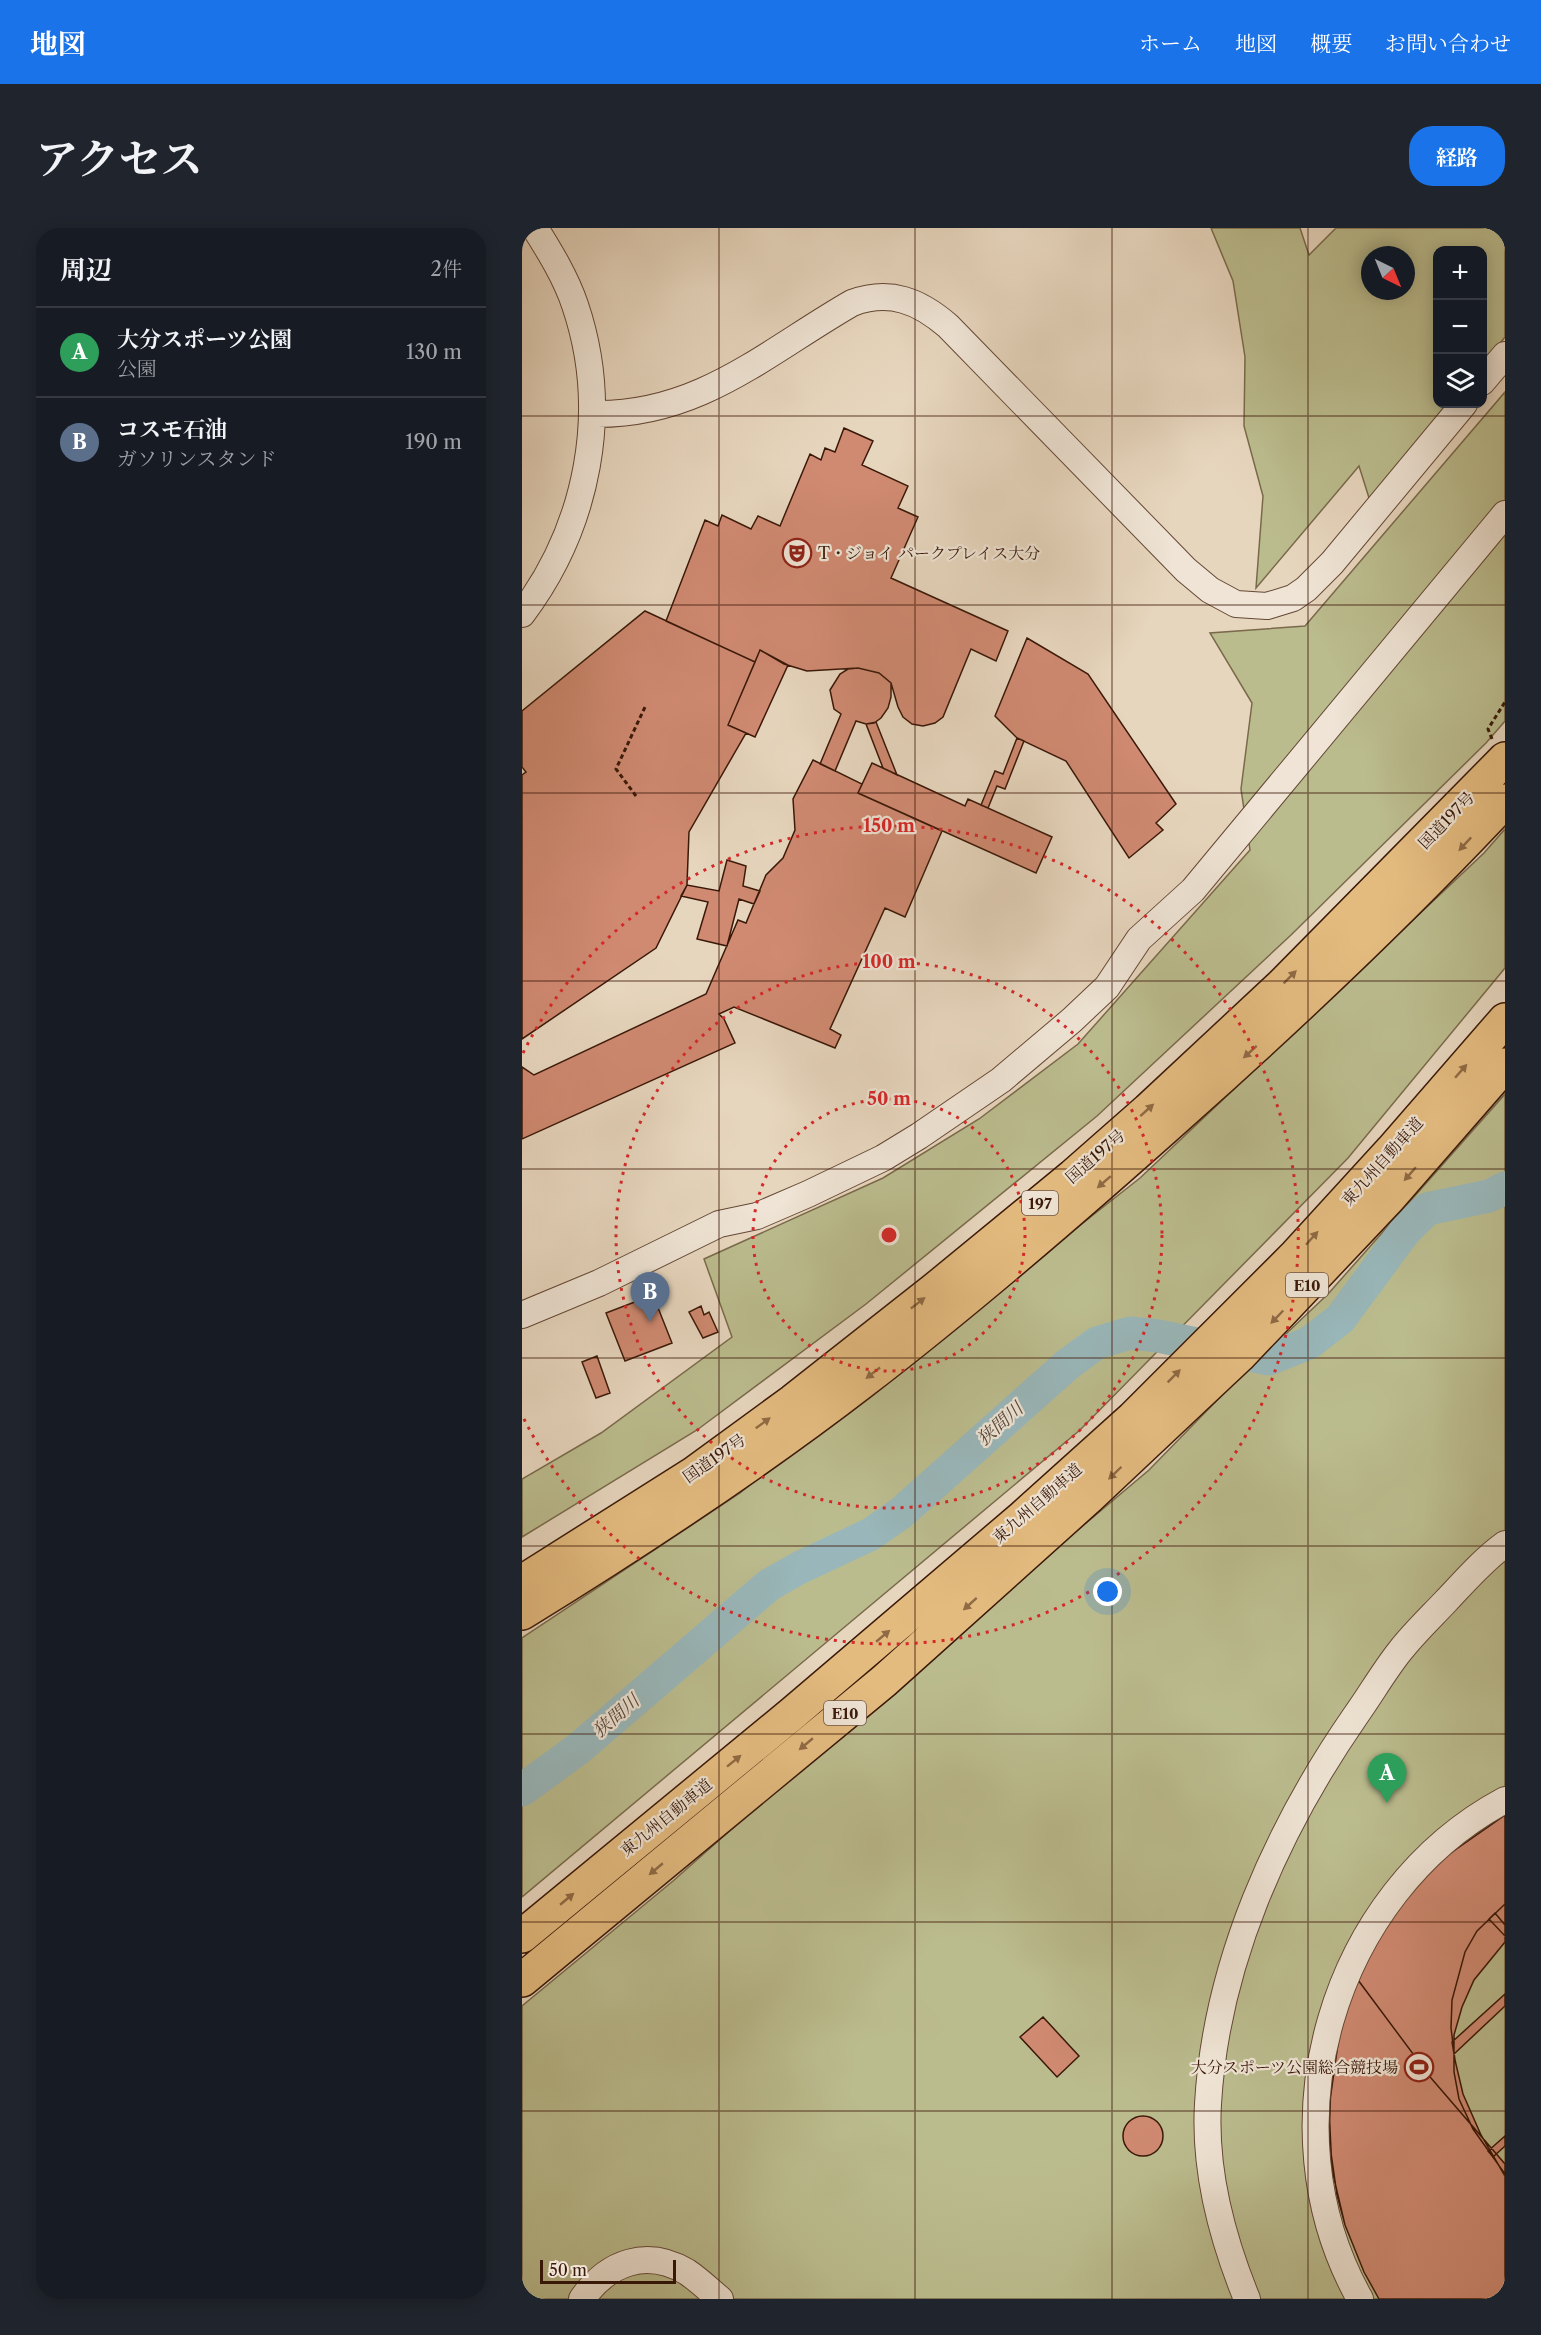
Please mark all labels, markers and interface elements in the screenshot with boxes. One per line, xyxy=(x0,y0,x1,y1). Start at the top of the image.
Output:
text: 地図 xyxy=(30,27,86,61)
text: ホーム xyxy=(1139,31,1202,56)
text: 地図 xyxy=(1235,31,1277,56)
text: 概要 xyxy=(1310,31,1352,56)
text: お問い合わせ xyxy=(1385,31,1511,56)
button: 経路 xyxy=(1409,126,1505,186)
text: アクセス xyxy=(36,133,203,185)
north arrow xyxy=(1361,246,1415,300)
map controls xyxy=(1433,246,1487,408)
button: + xyxy=(1433,246,1487,300)
text: 周辺 xyxy=(60,254,112,286)
text: 2件 xyxy=(431,257,462,281)
button: − xyxy=(1433,300,1487,354)
text: 大分スポーツ公園 xyxy=(117,326,292,353)
text: A xyxy=(72,340,87,364)
text: 130 m xyxy=(406,340,462,364)
button: layers xyxy=(1433,354,1487,408)
text: 公園 xyxy=(117,357,157,381)
text: コスモ石油 xyxy=(117,416,227,443)
text: B xyxy=(72,430,87,454)
text: 190 m xyxy=(405,430,462,454)
text: ガソリンスタンド xyxy=(117,447,276,471)
theatre icon: T・ジョイ パークプレイス大分 xyxy=(781,537,813,569)
place label: T・ジョイ パークプレイス大分 xyxy=(818,543,1040,563)
street label: 国道197号 xyxy=(1414,787,1478,853)
text: 150 m xyxy=(863,815,915,837)
one-way arrow xyxy=(1458,836,1472,851)
text: 100 m xyxy=(862,951,916,973)
one-way arrow xyxy=(1282,971,1296,985)
one-way arrow xyxy=(1242,1045,1257,1059)
one-way arrow xyxy=(1455,1063,1468,1079)
text: 50 m xyxy=(867,1088,911,1110)
one-way arrow xyxy=(1140,1104,1154,1118)
street label: 東九州自動車道 xyxy=(1337,1113,1427,1209)
street label: 国道197号 xyxy=(1061,1125,1129,1187)
one-way arrow xyxy=(1403,1167,1417,1182)
one-way arrow xyxy=(1097,1175,1112,1188)
road number: 197 xyxy=(1022,1191,1058,1215)
centre of rings xyxy=(879,1225,899,1245)
one-way arrow xyxy=(1305,1231,1318,1246)
pin: B xyxy=(630,1272,670,1322)
road number: E10 xyxy=(1286,1273,1328,1297)
one-way arrow xyxy=(910,1298,925,1310)
one-way arrow xyxy=(1270,1309,1284,1323)
one-way arrow xyxy=(865,1367,881,1380)
one-way arrow xyxy=(1167,1370,1181,1384)
water label: 狭間川 xyxy=(973,1396,1029,1450)
one-way arrow xyxy=(756,1417,771,1429)
street label: 国道197号 xyxy=(679,1429,749,1487)
street label: 東九州自動車道 xyxy=(988,1459,1086,1547)
one-way arrow xyxy=(1108,1466,1122,1480)
your location xyxy=(1093,1577,1122,1606)
one-way arrow xyxy=(963,1597,978,1610)
one-way arrow xyxy=(875,1630,890,1643)
water label: 狭間川 xyxy=(588,1689,645,1742)
road number: E10 xyxy=(824,1701,866,1725)
one-way arrow xyxy=(798,1738,814,1751)
pin: A xyxy=(1368,1754,1406,1803)
one-way arrow xyxy=(726,1755,742,1768)
street label: 東九州自動車道 xyxy=(616,1774,716,1860)
one-way arrow xyxy=(649,1862,664,1875)
one-way arrow xyxy=(559,1892,575,1905)
sports icon: 大分スポーツ公園総合競技場 xyxy=(1403,2051,1435,2083)
place label: 大分スポーツ公園総合競技場 xyxy=(1191,2057,1398,2077)
scale bar xyxy=(540,2257,676,2284)
text: 50 m xyxy=(549,2260,587,2280)

